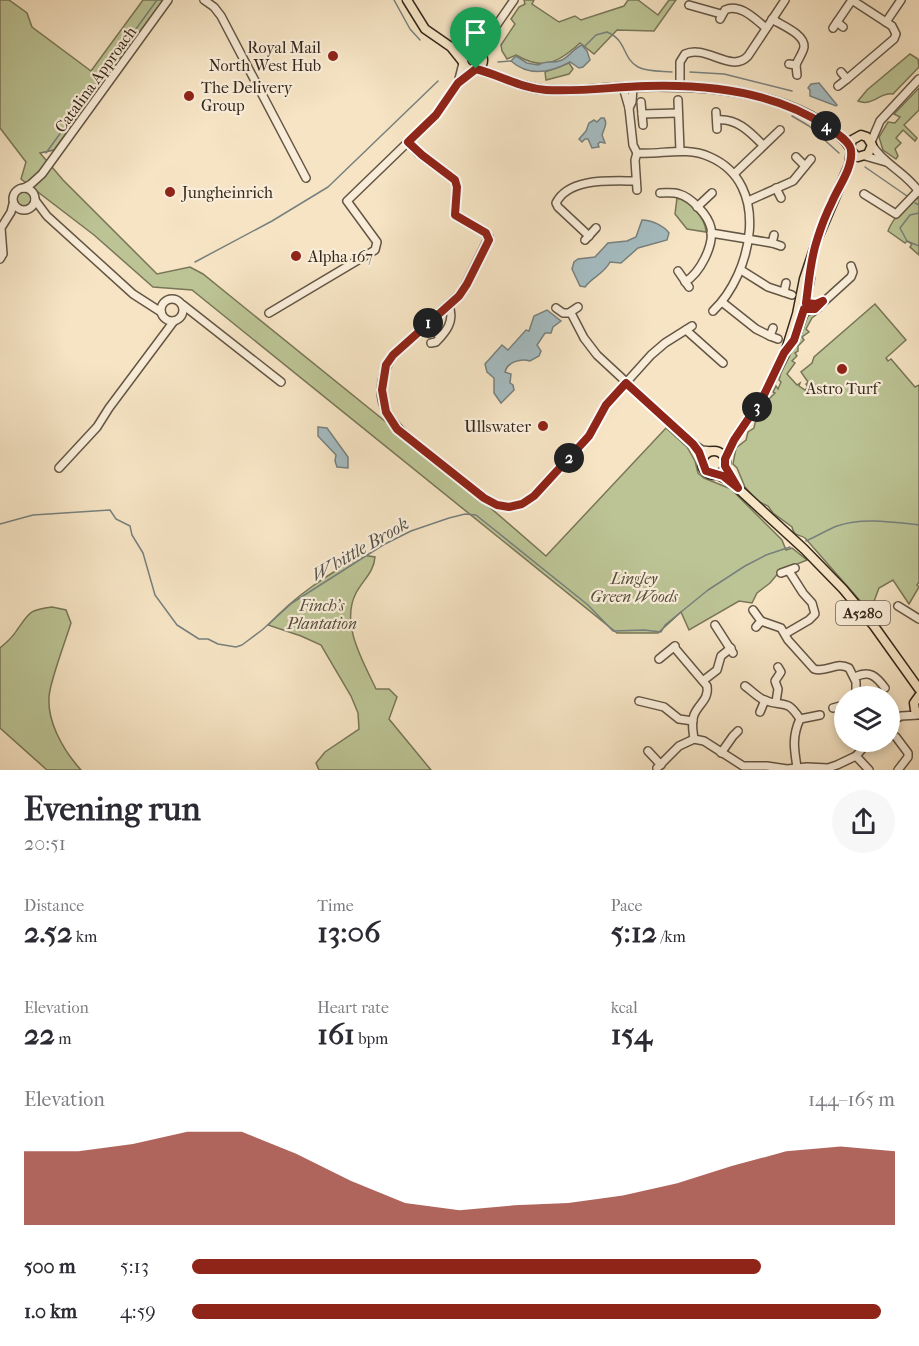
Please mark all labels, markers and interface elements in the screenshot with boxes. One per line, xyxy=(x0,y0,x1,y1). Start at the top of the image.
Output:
pin xyxy=(450,7,501,69)
icon: arrive xyxy=(459,16,492,49)
street label: Catalina Approach xyxy=(51,23,140,136)
place label: Royal Mail North West Hub xyxy=(209,38,322,75)
marker: Royal Mail North West Hub xyxy=(326,49,340,63)
place label: The Delivery Group xyxy=(201,78,293,115)
marker: The Delivery Group xyxy=(182,89,196,103)
pin: 4 xyxy=(811,111,841,141)
text: 4 xyxy=(821,116,831,135)
place label: Jungheinrich xyxy=(180,183,273,202)
marker: Jungheinrich xyxy=(163,185,177,199)
place label: Alpha 167 xyxy=(307,247,373,266)
marker: Alpha 167 xyxy=(289,249,303,263)
pin: 1 xyxy=(413,308,443,338)
text: 1 xyxy=(425,313,431,332)
marker: Astro Turf xyxy=(835,362,849,376)
place label: Astro Turf xyxy=(805,379,882,398)
pin: 3 xyxy=(742,392,772,422)
text: 3 xyxy=(754,397,760,416)
place label: Ullswater xyxy=(464,417,531,436)
marker: Ullswater xyxy=(536,419,550,433)
pin: 2 xyxy=(554,443,584,473)
text: 2 xyxy=(565,448,573,467)
water label: Whittle Brook xyxy=(308,513,413,586)
park label: Lingley Green Woods xyxy=(590,569,679,606)
park label: Finch's Plantation xyxy=(286,596,357,633)
road number: A5280 xyxy=(836,601,890,625)
map controls xyxy=(834,686,900,752)
button: layers xyxy=(834,686,900,752)
text: Evening run xyxy=(24,790,201,829)
button: share xyxy=(832,790,895,853)
text: 20:51 xyxy=(24,832,66,855)
text: Distance xyxy=(24,896,84,915)
text: Time xyxy=(317,896,354,915)
text: Pace xyxy=(611,896,643,915)
text: 2.52 xyxy=(24,915,72,950)
text: 13:06 xyxy=(317,915,380,950)
text: 5:12 xyxy=(611,915,657,950)
text: km xyxy=(72,927,97,946)
text: /km xyxy=(657,927,686,946)
text: Elevation xyxy=(24,998,89,1017)
text: Heart rate xyxy=(317,998,389,1017)
text: kcal xyxy=(611,998,638,1017)
text: 22 xyxy=(24,1017,55,1052)
text: 161 xyxy=(317,1017,355,1052)
text: 154 xyxy=(611,1017,652,1052)
text: m xyxy=(55,1029,72,1048)
text: bpm xyxy=(355,1029,388,1048)
text: Elevation xyxy=(24,1088,105,1111)
text: 144–165 m xyxy=(808,1088,895,1111)
text: 500 m xyxy=(24,1255,76,1278)
text: 5:13 xyxy=(120,1255,149,1278)
text: 1.0 km xyxy=(24,1300,77,1323)
text: 4:59 xyxy=(120,1300,156,1323)

